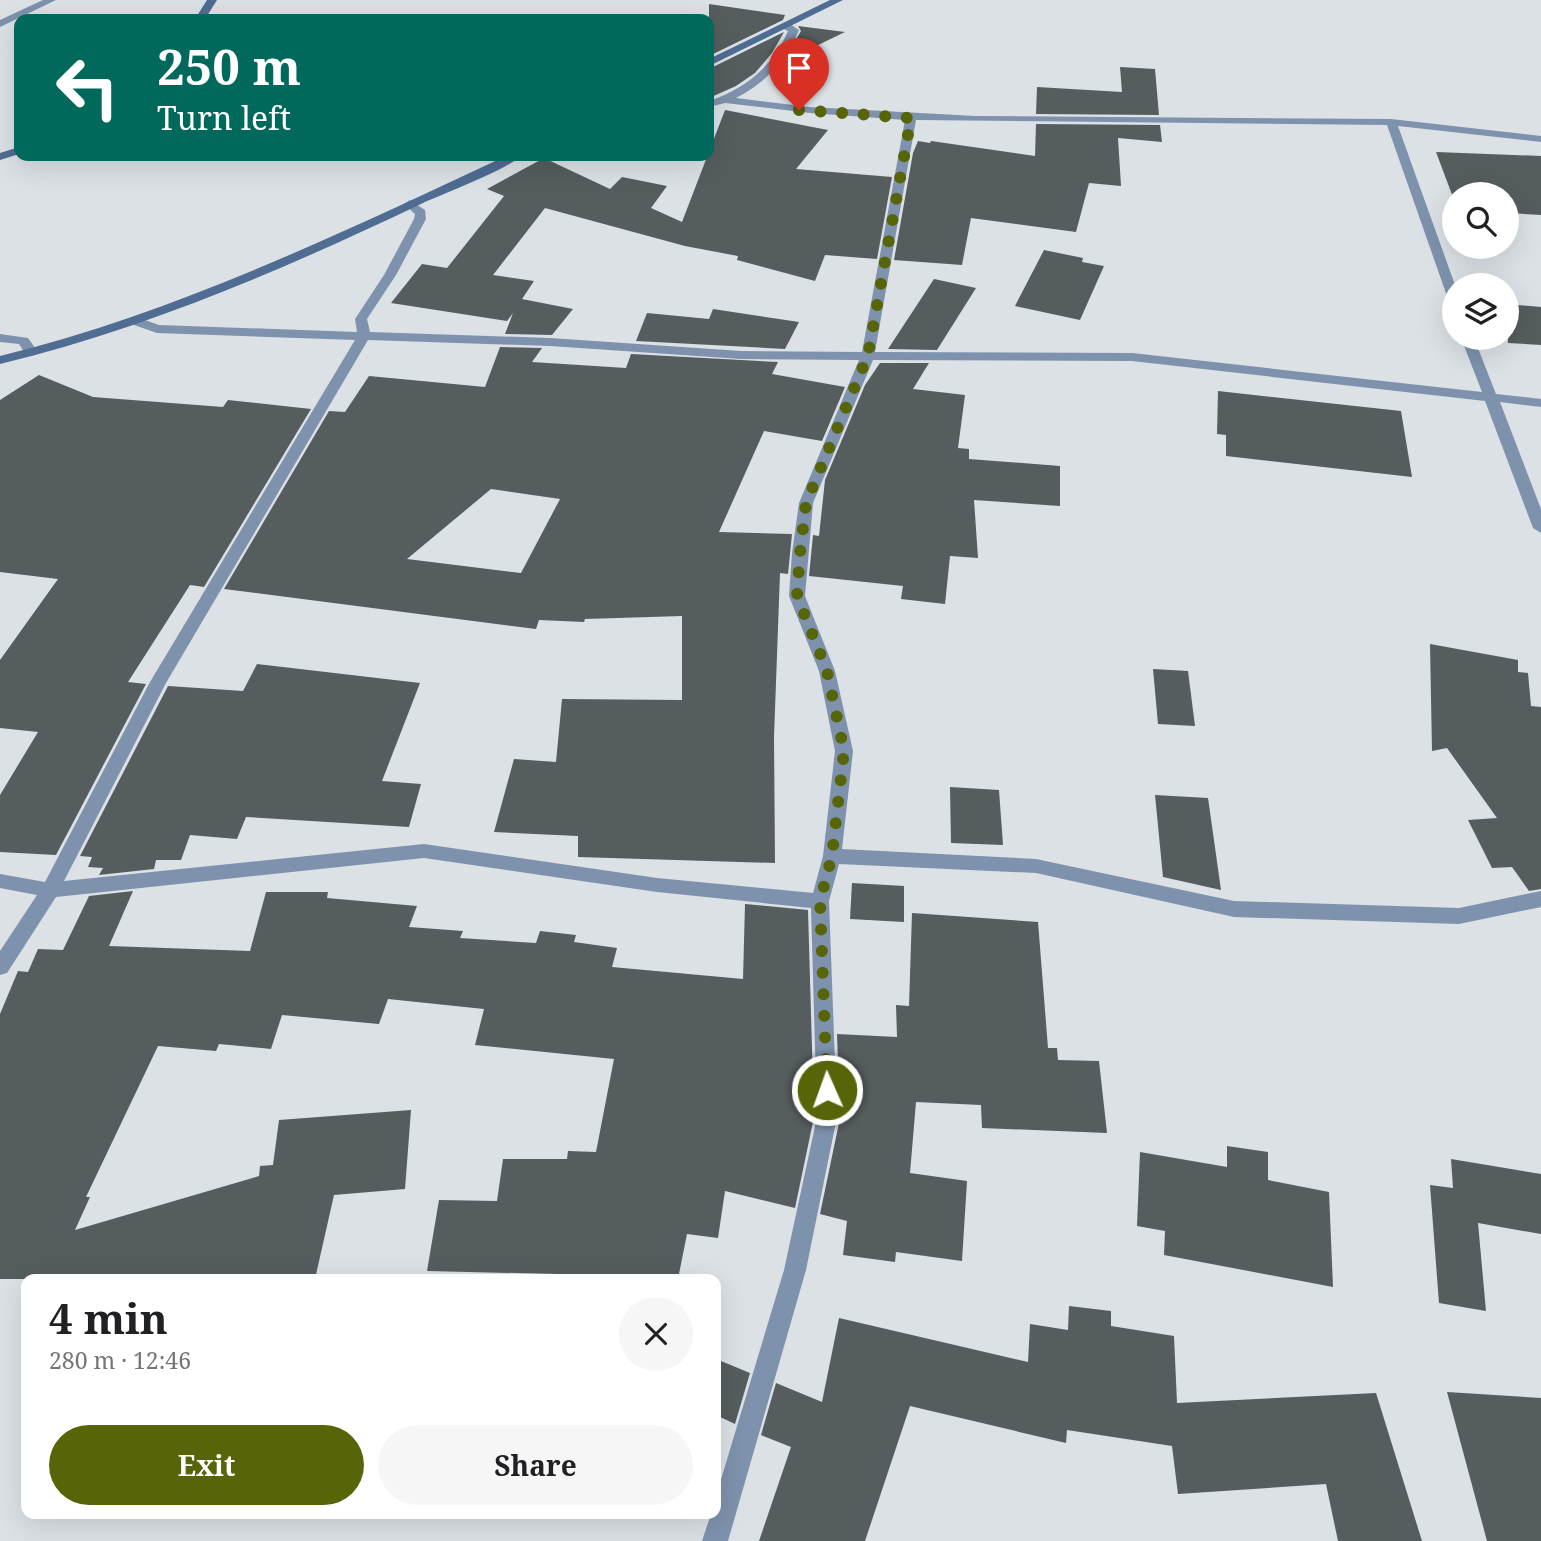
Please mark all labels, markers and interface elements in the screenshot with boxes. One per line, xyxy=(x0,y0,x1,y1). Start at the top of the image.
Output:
text: 250 m xyxy=(157,33,301,99)
pin xyxy=(769,38,829,110)
icon: left xyxy=(42,42,133,133)
icon: arrive xyxy=(780,49,818,87)
text: Turn left xyxy=(157,96,291,139)
map controls xyxy=(1442,182,1519,350)
button: search xyxy=(1442,182,1519,259)
button: layers xyxy=(1442,273,1519,350)
position arrow xyxy=(790,1053,864,1127)
text: 4 min xyxy=(49,1289,168,1346)
button: close xyxy=(619,1297,693,1371)
text: 280 m · 12:46 xyxy=(49,1344,191,1376)
button: Exit xyxy=(49,1425,364,1505)
button: Share xyxy=(378,1425,693,1505)

